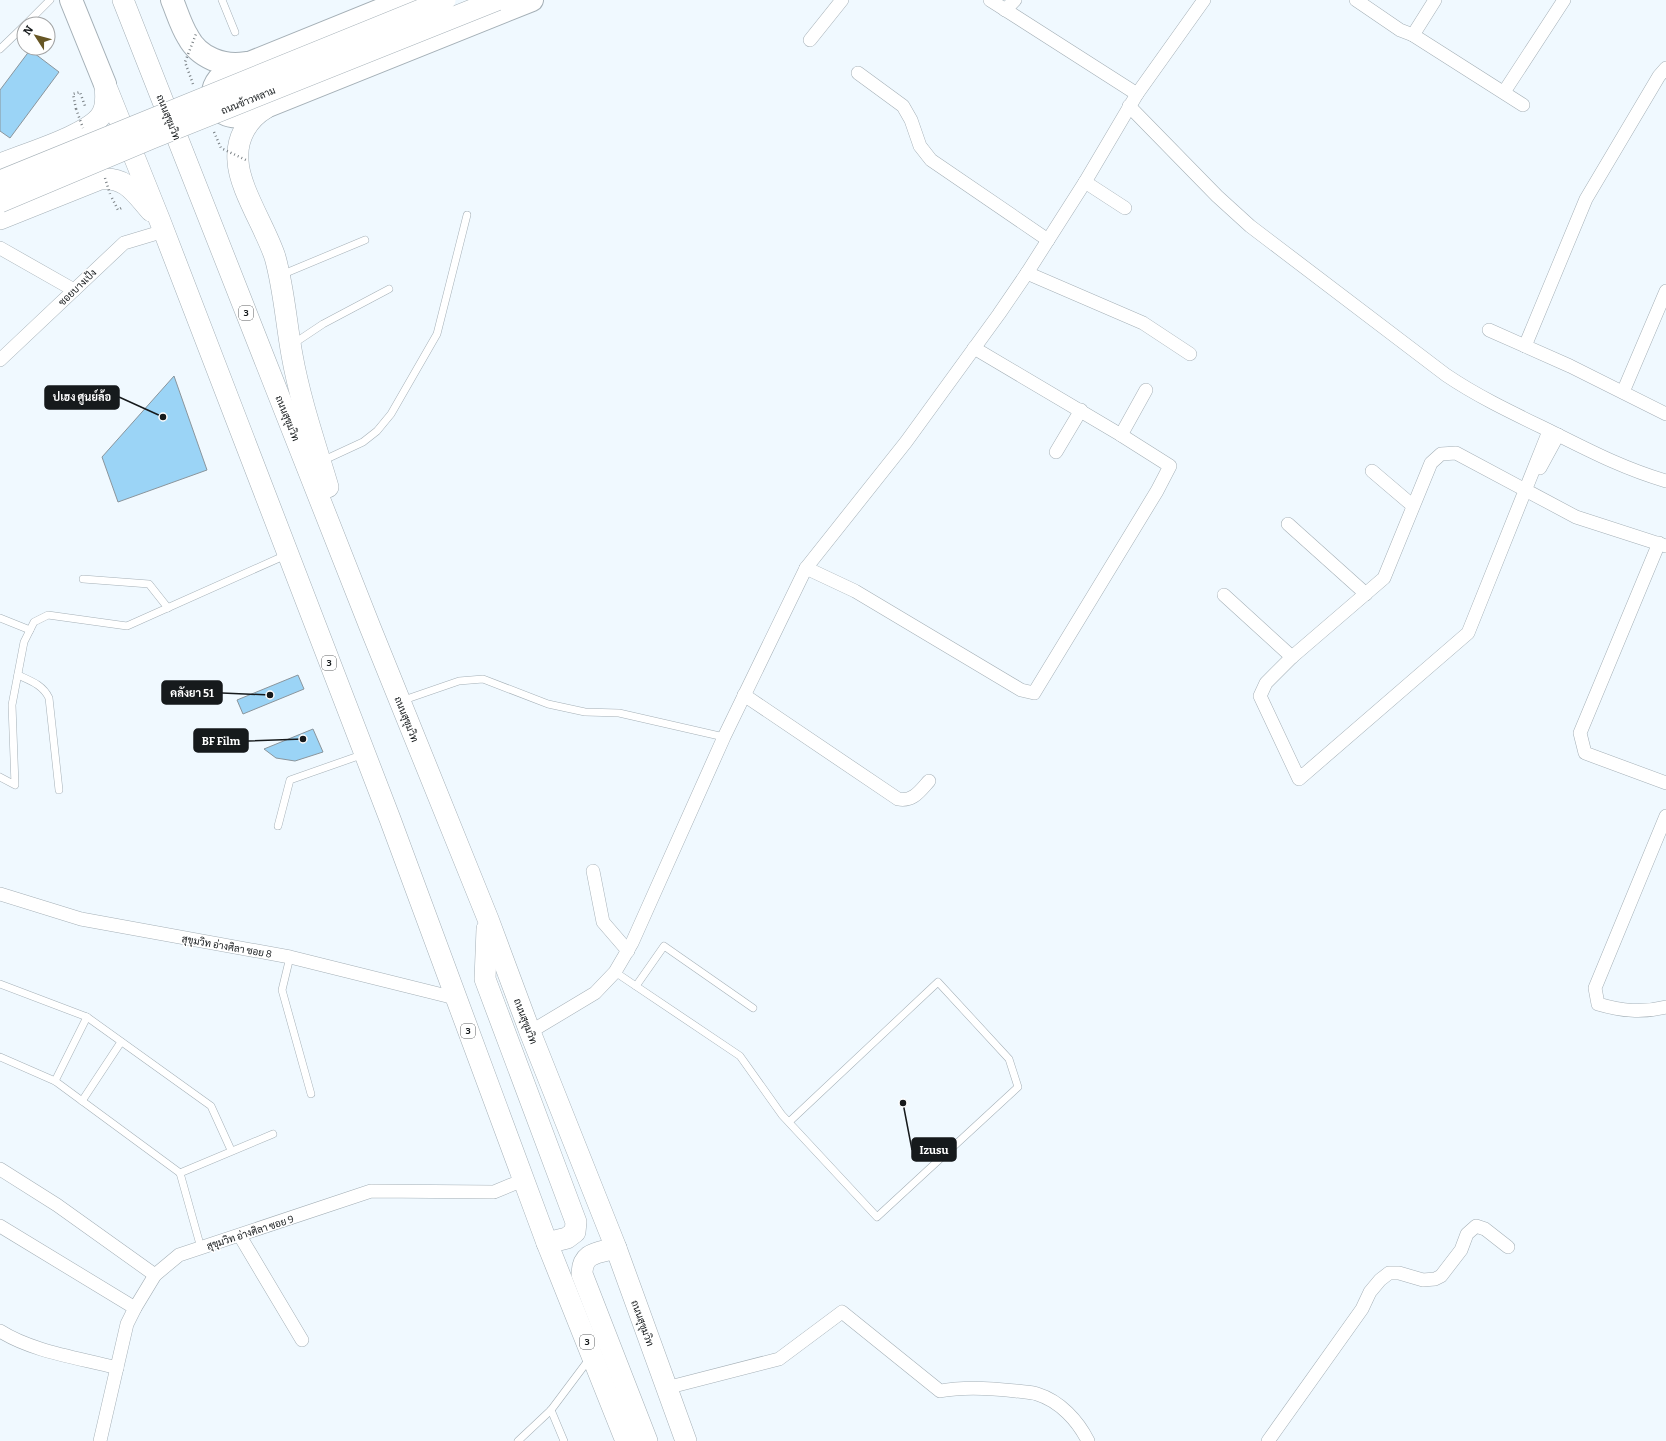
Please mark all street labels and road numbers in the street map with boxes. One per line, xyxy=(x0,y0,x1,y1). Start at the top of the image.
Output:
street label: ถนนข้าวหลาม xyxy=(219,84,277,117)
street label: ถนนสุขุมวิท xyxy=(153,93,183,142)
street label: ซอยบางเป้ง xyxy=(56,266,99,309)
road number: 3 xyxy=(239,306,253,320)
street label: ถนนสุขุมวิท xyxy=(272,394,302,443)
road number: 3 xyxy=(322,656,336,670)
street label: ถนนสุขุมวิท xyxy=(391,695,421,744)
street label: สุขุมวิท อ่างศิลา ซอย 8 xyxy=(181,932,273,962)
street label: ถนนสุขุมวิท xyxy=(510,997,539,1046)
road number: 3 xyxy=(461,1024,475,1038)
street label: สุขุมวิท อ่างศิลา ซอย 9 xyxy=(205,1212,296,1254)
street label: ถนนสุขุมวิท xyxy=(627,1299,656,1348)
road number: 3 xyxy=(580,1335,594,1349)

